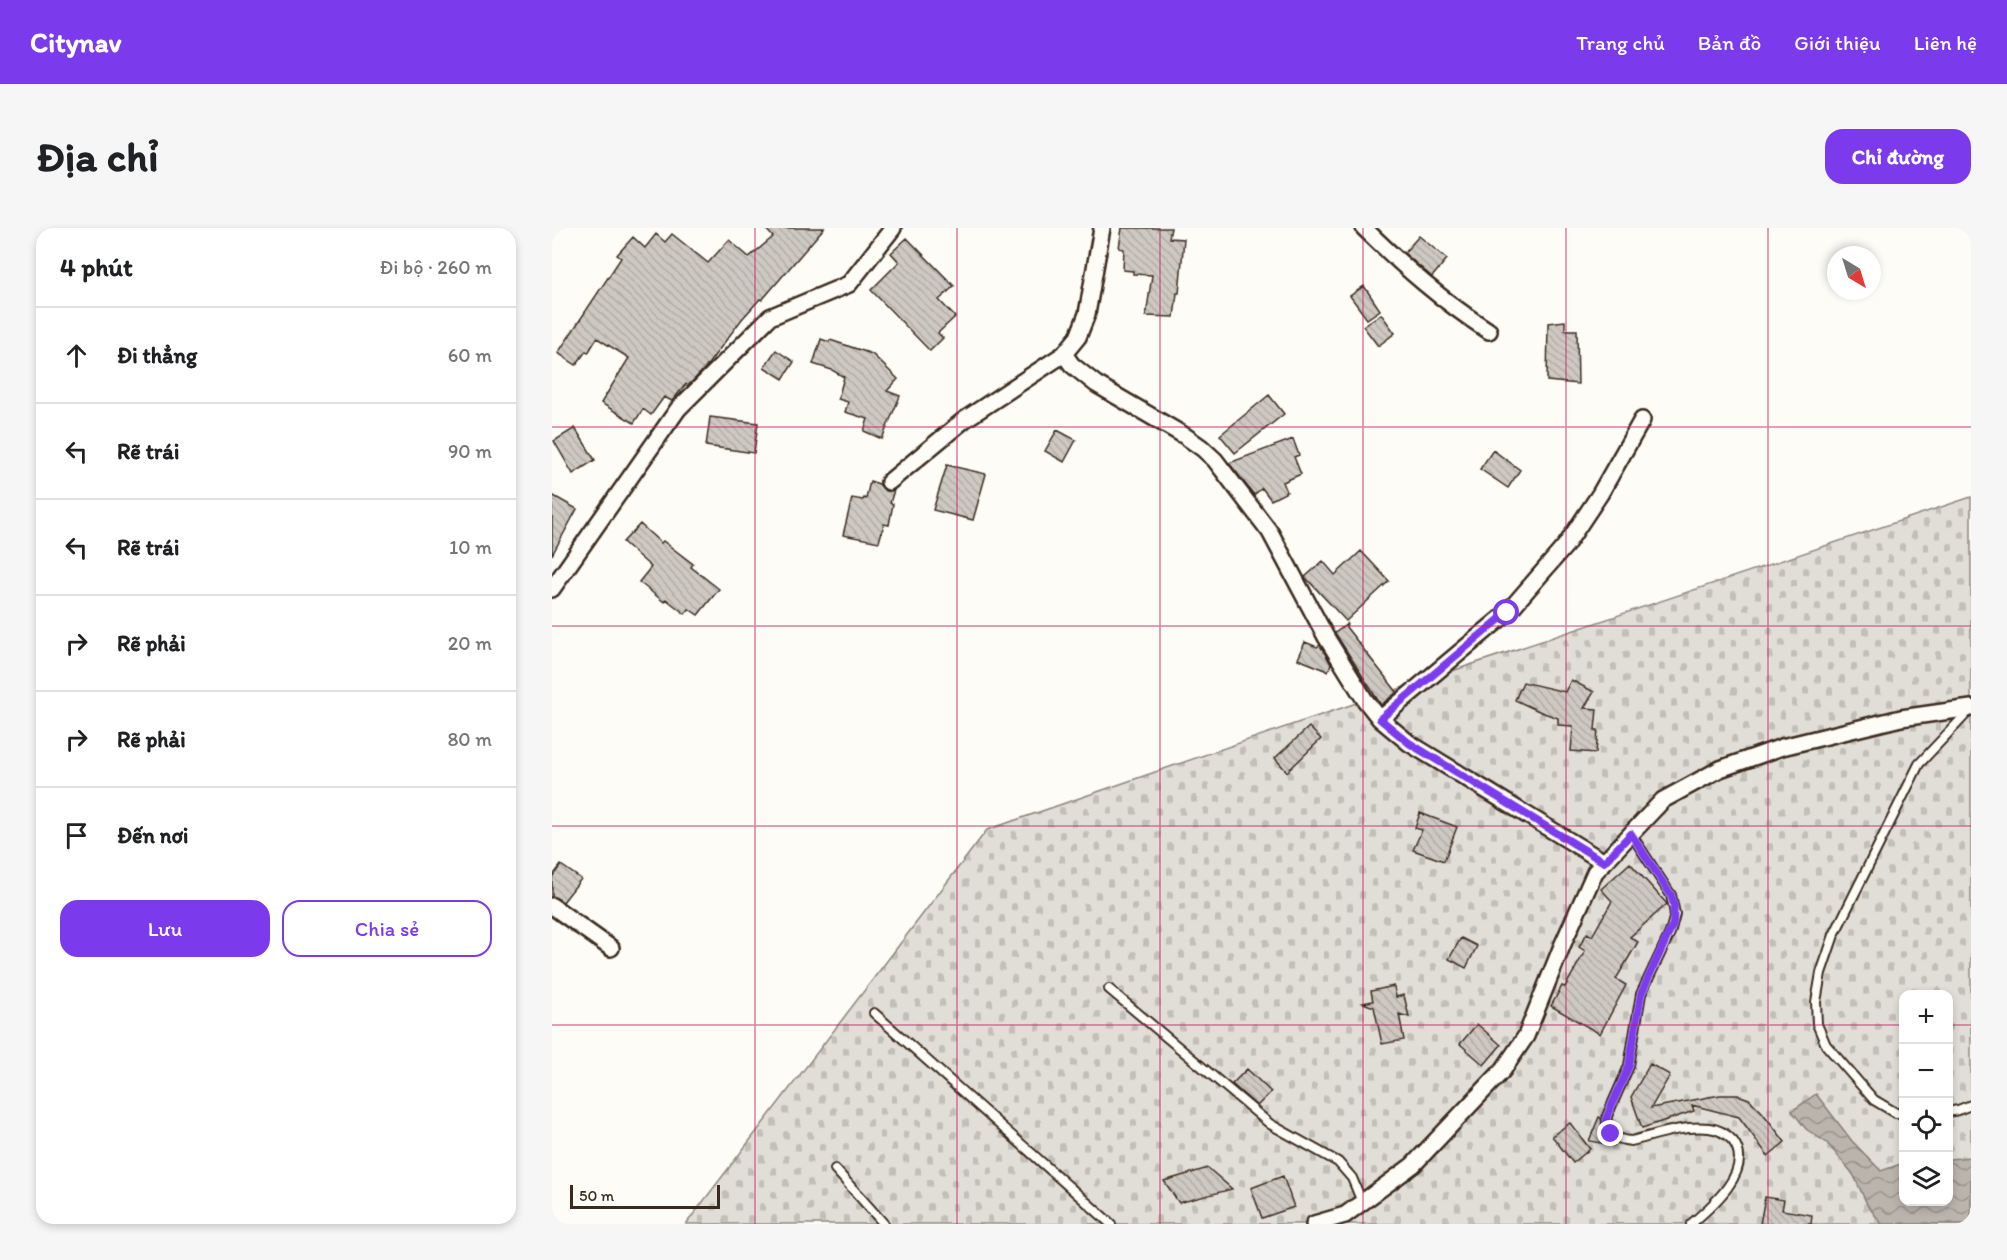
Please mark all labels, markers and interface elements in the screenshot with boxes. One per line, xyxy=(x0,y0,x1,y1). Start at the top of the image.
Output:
text: Citynav xyxy=(30,25,121,59)
text: Trang chủ xyxy=(1576,30,1665,55)
text: Bản đồ xyxy=(1698,30,1761,55)
text: Giới thiệu xyxy=(1794,30,1881,55)
text: Liên hệ xyxy=(1914,30,1977,55)
button: Chỉ đường xyxy=(1825,129,1971,184)
text: Địa chỉ xyxy=(36,131,159,182)
north arrow xyxy=(1827,246,1881,300)
text: 4 phút xyxy=(60,251,133,283)
text: Đi bộ · 260 m xyxy=(380,255,492,279)
icon: ahead xyxy=(60,339,93,372)
text: Đi thẳng xyxy=(117,342,197,369)
text: 60 m xyxy=(448,343,492,367)
icon: left xyxy=(60,435,93,468)
text: Rẽ trái xyxy=(117,438,179,465)
text: 90 m xyxy=(448,439,492,463)
icon: left xyxy=(60,531,93,564)
text: Rẽ trái xyxy=(117,534,179,561)
text: 10 m xyxy=(449,535,492,559)
route start xyxy=(1493,599,1519,625)
icon: right xyxy=(60,627,93,660)
text: Rẽ phải xyxy=(117,630,186,657)
text: 20 m xyxy=(448,631,492,655)
icon: right xyxy=(60,723,93,756)
text: Rẽ phải xyxy=(117,726,186,753)
text: 80 m xyxy=(447,727,492,751)
icon: arrive xyxy=(60,819,93,852)
text: Đến nơi xyxy=(117,822,189,849)
button: Lưu xyxy=(60,900,270,957)
button: Chia sẻ xyxy=(282,900,492,957)
map controls xyxy=(1899,990,1953,1206)
button: + xyxy=(1899,990,1953,1044)
button: − xyxy=(1899,1044,1953,1098)
button: locate xyxy=(1899,1098,1953,1152)
route end xyxy=(1597,1120,1623,1146)
button: layers xyxy=(1899,1152,1953,1206)
scale bar xyxy=(570,1182,720,1210)
text: 50 m xyxy=(579,1186,614,1205)

